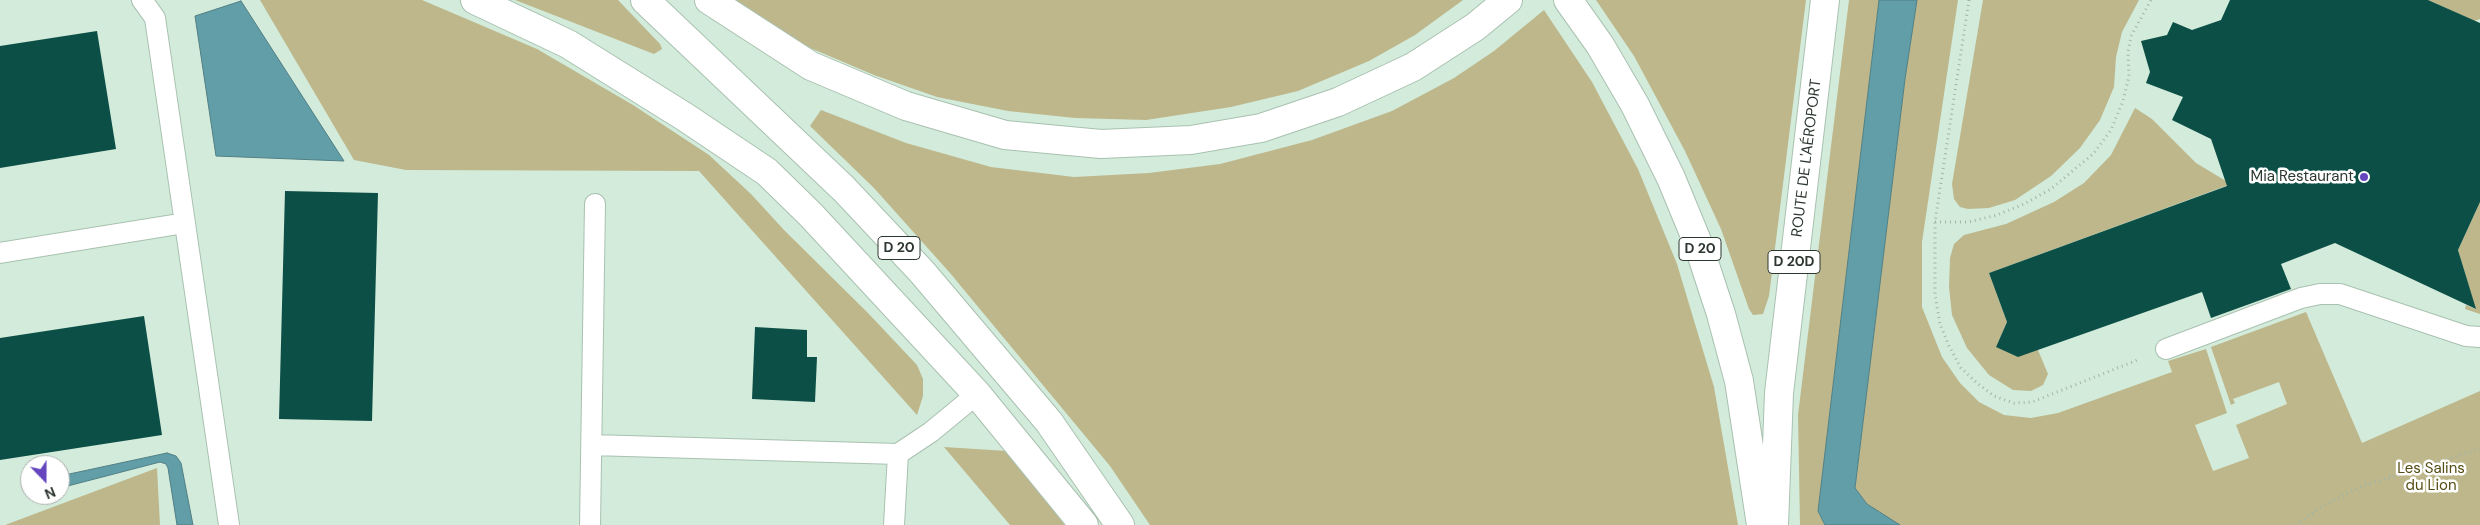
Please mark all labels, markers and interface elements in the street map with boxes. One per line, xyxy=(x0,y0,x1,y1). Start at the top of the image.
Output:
street label: ROUTE DE L'AÉROPORT xyxy=(1788,78,1826,238)
place label: Mia Restaurant xyxy=(2251,168,2354,186)
marker: Mia Restaurant xyxy=(2358,171,2370,183)
road number: D 20 xyxy=(878,237,920,260)
road number: D 20 xyxy=(1679,238,1721,260)
road number: D 20D xyxy=(1768,250,1820,274)
north arrow xyxy=(20,455,70,505)
park label: Les Salins du Lion xyxy=(2397,460,2465,495)
text: N xyxy=(42,483,58,503)

